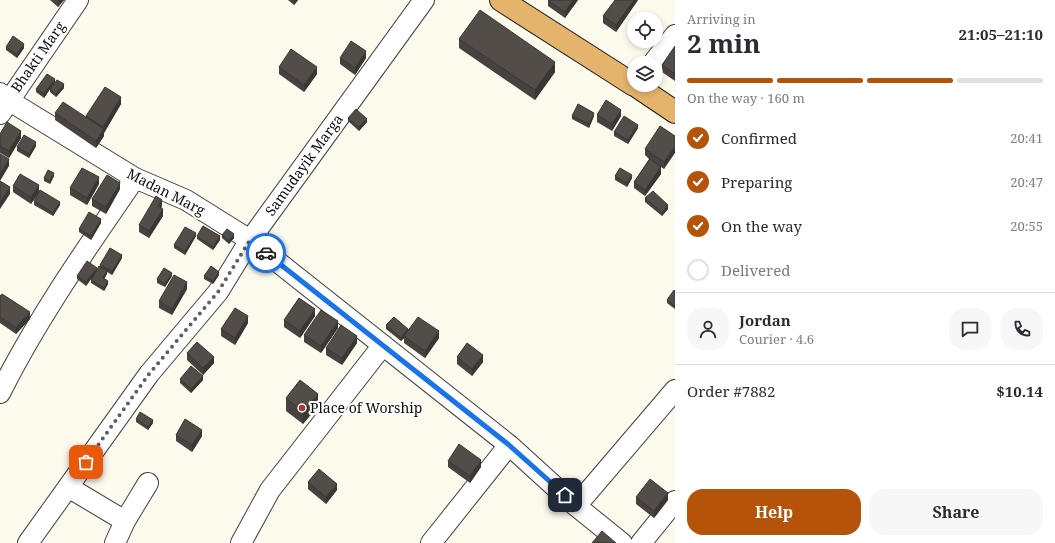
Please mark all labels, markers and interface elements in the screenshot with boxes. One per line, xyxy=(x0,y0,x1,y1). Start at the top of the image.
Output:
text: Arriving in xyxy=(687,10,756,28)
map controls xyxy=(627,12,663,92)
button: locate xyxy=(627,12,663,48)
street label: Bhakti Marg xyxy=(6,17,69,96)
text: 21:05–21:10 xyxy=(959,24,1043,44)
text: 2 min xyxy=(687,25,761,61)
button: layers xyxy=(627,56,663,92)
text: On the way · 160 m xyxy=(687,89,805,107)
street label: Samudayik Marga xyxy=(260,110,347,219)
icon: check xyxy=(687,127,709,149)
text: Confirmed xyxy=(721,128,797,148)
text: 20:41 xyxy=(1010,129,1043,147)
street label: Madan Marg xyxy=(124,164,209,220)
icon: check xyxy=(687,171,709,193)
text: Preparing xyxy=(721,172,792,192)
text: 20:47 xyxy=(1010,173,1043,191)
icon: check xyxy=(687,215,709,237)
text: On the way xyxy=(721,216,802,236)
text: 20:55 xyxy=(1010,217,1043,235)
courier xyxy=(246,233,286,273)
icon: car xyxy=(255,242,277,264)
text: Delivered xyxy=(721,260,790,280)
button: person xyxy=(687,308,729,350)
button: chat xyxy=(949,308,991,350)
button: phone xyxy=(1001,308,1043,350)
text: Jordan xyxy=(739,310,791,330)
text: Courier · 4.6 xyxy=(739,330,814,348)
text: Order #7882 xyxy=(687,381,775,401)
text: $10.14 xyxy=(996,381,1043,401)
place label: Place of Worship xyxy=(310,398,422,417)
marker: Place of Worship xyxy=(297,403,307,413)
pin xyxy=(69,445,103,479)
icon: bag xyxy=(75,451,97,473)
pin xyxy=(548,478,582,512)
icon: home xyxy=(554,484,576,506)
button: Help xyxy=(687,489,861,535)
button: Share xyxy=(869,489,1043,535)

